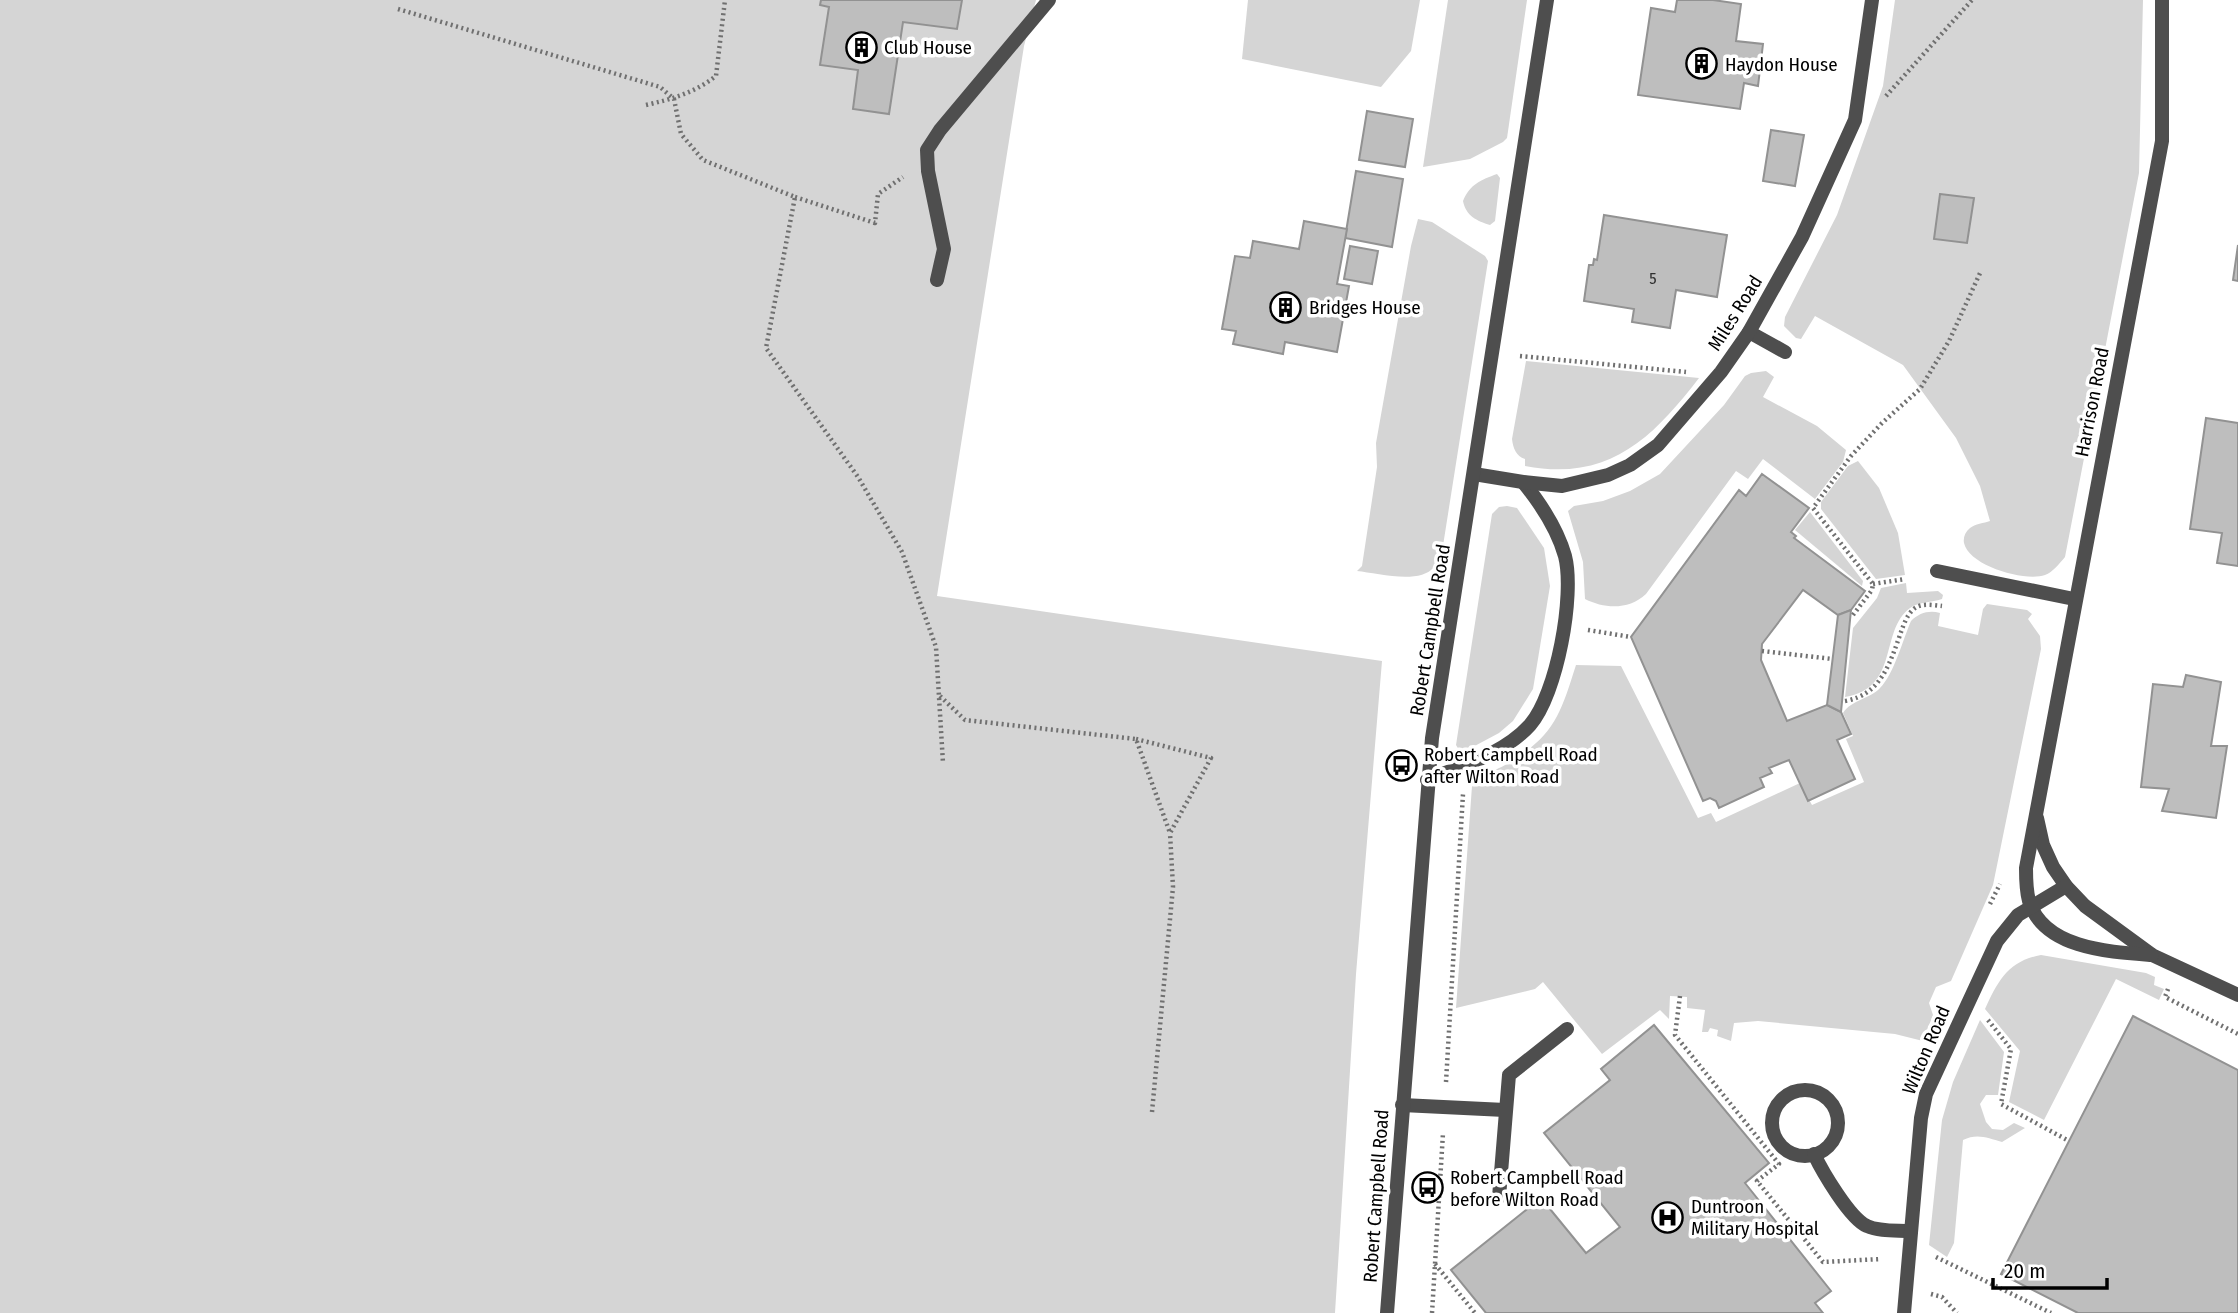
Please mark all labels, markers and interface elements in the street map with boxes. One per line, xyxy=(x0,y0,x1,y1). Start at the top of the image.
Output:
building icon: Club House xyxy=(844,30,878,64)
place label: Club House xyxy=(884,36,972,59)
building icon: Haydon House xyxy=(1685,47,1719,81)
place label: Haydon House xyxy=(1725,53,1838,76)
house number: 5 xyxy=(1649,269,1657,288)
street label: Miles Road xyxy=(1703,271,1767,355)
building icon: Bridges House xyxy=(1269,290,1303,324)
place label: Bridges House xyxy=(1309,296,1421,319)
street label: Harrison Road xyxy=(2070,345,2114,459)
street label: Robert Campbell Road xyxy=(1405,542,1455,718)
place label: Robert Campbell Road after Wilton Road xyxy=(1424,743,1598,788)
bus stop icon: Robert Campbell Road after Wilton Road xyxy=(1384,748,1418,782)
street label: Wilton Road xyxy=(1897,1002,1955,1098)
street label: Robert Campbell Road xyxy=(1358,1109,1394,1283)
place label: Robert Campbell Road before Wilton Road xyxy=(1450,1166,1624,1211)
bus stop icon: Robert Campbell Road before Wilton Road xyxy=(1410,1171,1444,1205)
place label: Duntroon Military Hospital xyxy=(1691,1195,1819,1240)
hospital icon: Duntroon Military Hospital xyxy=(1651,1200,1685,1234)
scale bar xyxy=(1993,1246,2107,1290)
text: 20 m xyxy=(2004,1258,2045,1284)

